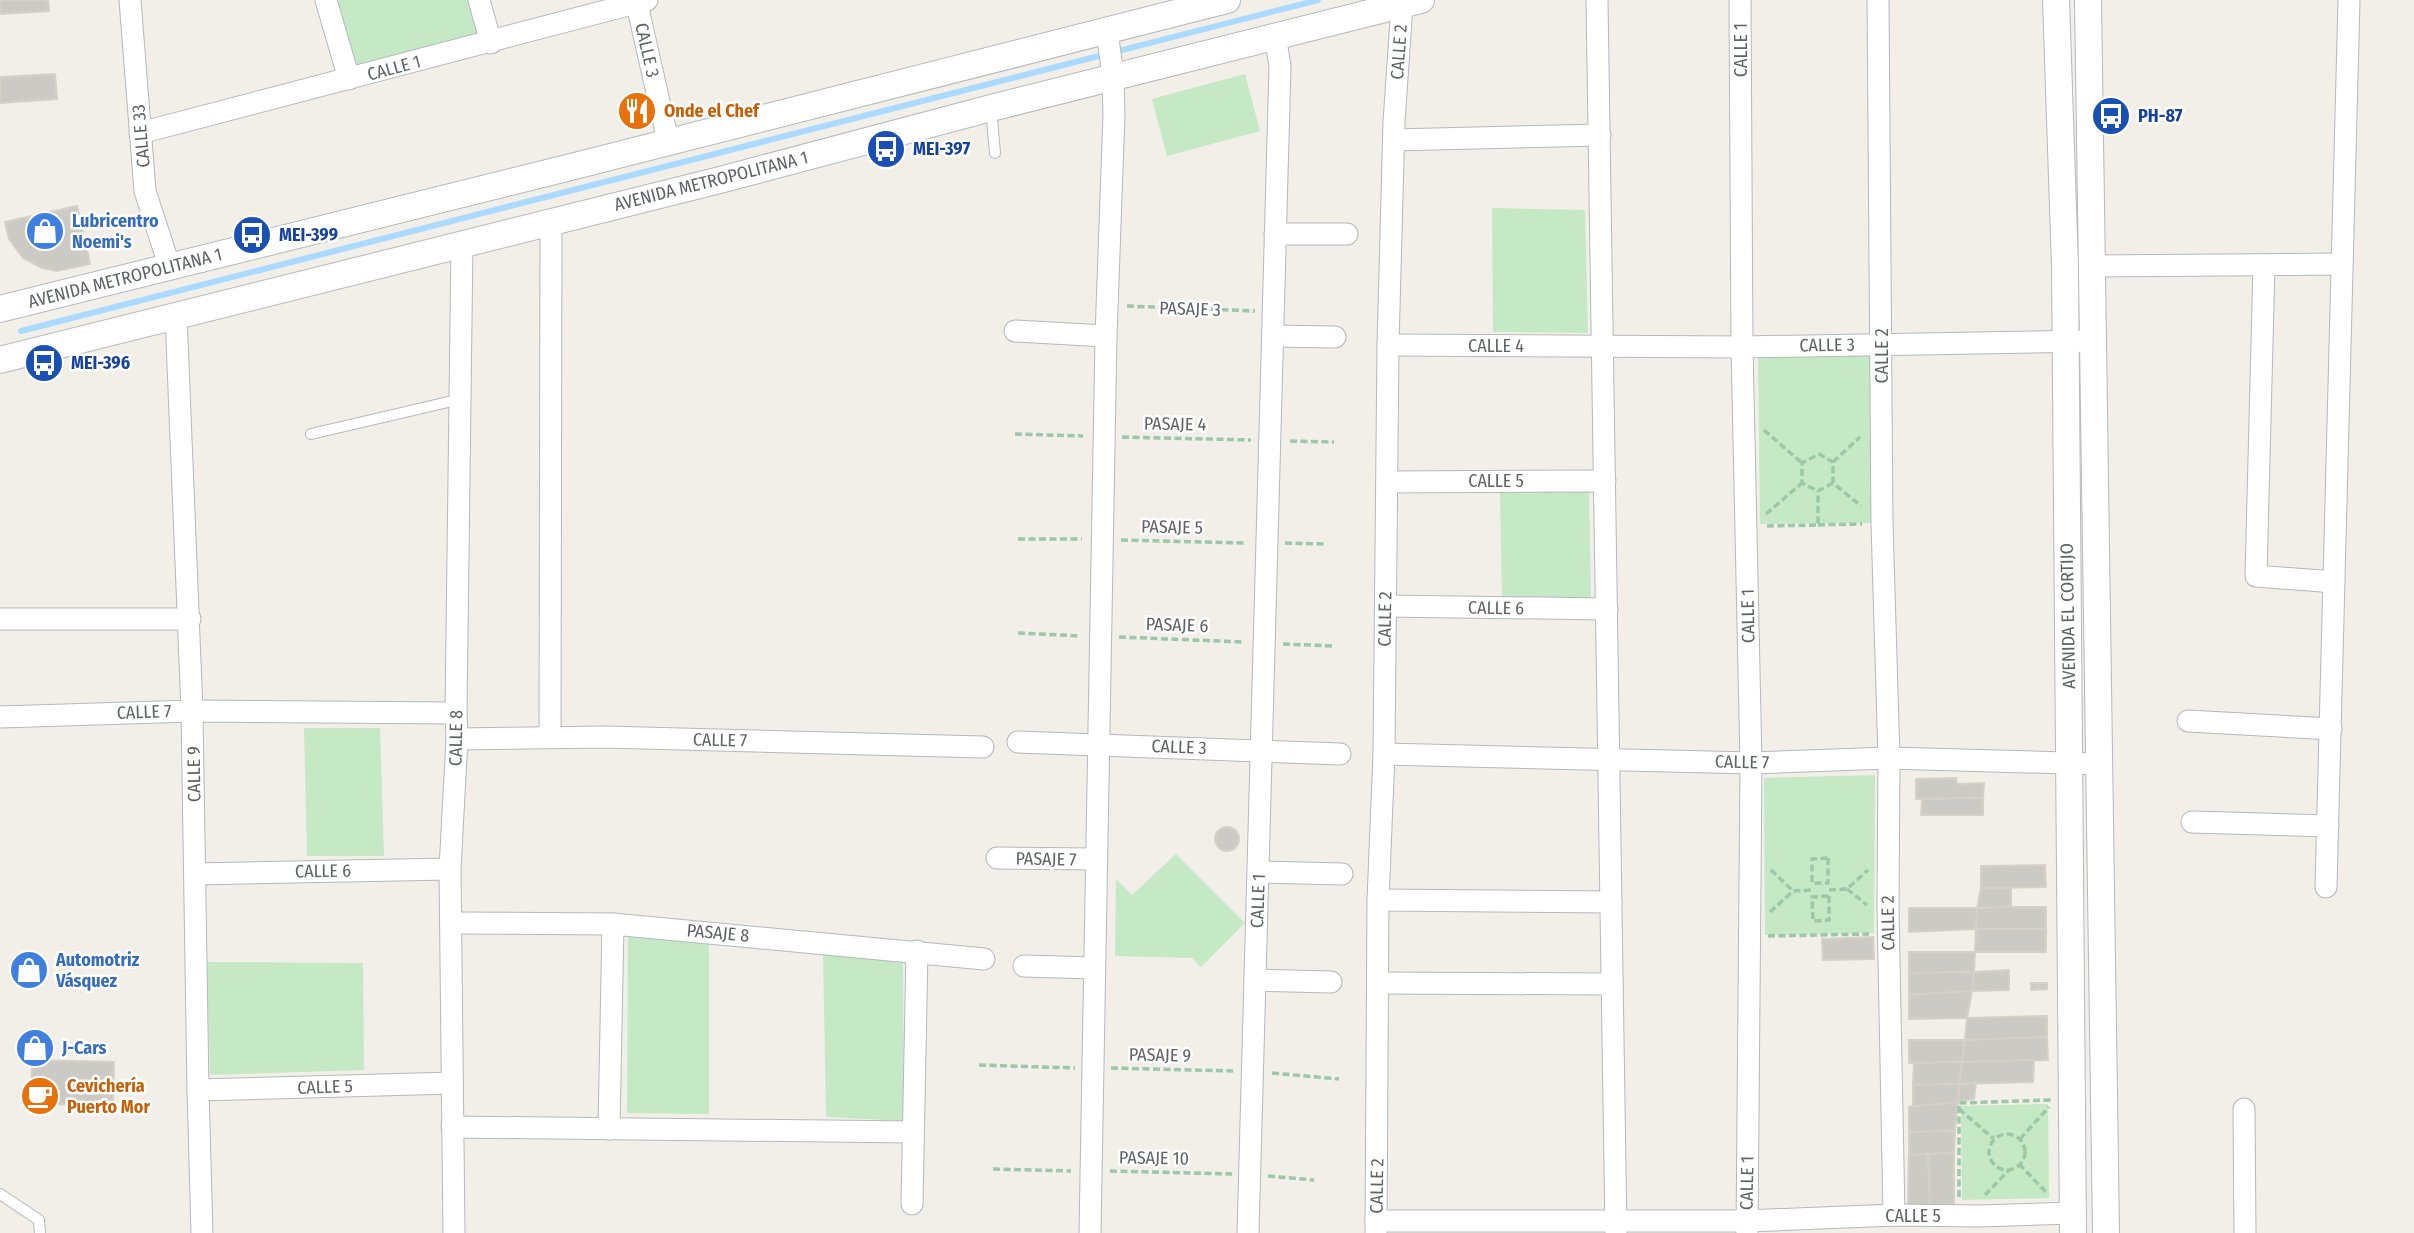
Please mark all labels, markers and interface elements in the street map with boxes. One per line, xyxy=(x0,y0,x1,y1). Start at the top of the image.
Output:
street label: CALLE 3 xyxy=(630,21,664,79)
street label: CALLE 1 xyxy=(1730,23,1752,77)
street label: CALLE 2 xyxy=(1386,24,1412,80)
street label: CALLE 1 xyxy=(365,50,423,86)
restaurant icon: Onde el Chef xyxy=(616,90,658,132)
bus stop icon: PH-87 xyxy=(2090,95,2132,137)
place label: Onde el Chef xyxy=(664,100,761,122)
street label: CALLE 33 xyxy=(127,103,155,169)
place label: PH-87 xyxy=(2138,105,2183,127)
bus stop icon: MEI-397 xyxy=(865,128,907,170)
place label: MEI-397 xyxy=(913,138,970,160)
street label: AVENIDA METROPOLITANA 1 xyxy=(612,146,810,216)
shop icon: Lubricentro Noemi's xyxy=(24,210,66,252)
place label: Lubricentro Noemi's xyxy=(72,210,159,253)
bus stop icon: MEI-399 xyxy=(231,214,273,256)
place label: MEI-399 xyxy=(279,224,338,246)
street label: AVENIDA METROPOLITANA 1 xyxy=(26,243,224,313)
street label: PASAJE 3 xyxy=(1159,297,1221,321)
street label: CALLE 2 xyxy=(1871,328,1893,384)
street label: CALLE 3 xyxy=(1799,334,1855,356)
street label: CALLE 4 xyxy=(1468,335,1524,357)
bus stop icon: MEI-396 xyxy=(23,342,65,384)
place label: MEI-396 xyxy=(71,352,130,374)
street label: PASAJE 4 xyxy=(1144,412,1207,436)
street label: CALLE 5 xyxy=(1468,470,1524,492)
street label: PASAJE 5 xyxy=(1141,515,1203,539)
street label: AVENIDA EL CORTIJO xyxy=(2056,543,2080,689)
street label: CALLE 1 xyxy=(1737,589,1759,643)
street label: CALLE 2 xyxy=(1374,591,1396,647)
street label: CALLE 6 xyxy=(1468,597,1524,619)
street label: PASAJE 6 xyxy=(1145,613,1209,637)
street label: CALLE 7 xyxy=(116,700,172,724)
street label: CALLE 8 xyxy=(445,710,467,766)
street label: CALLE 7 xyxy=(693,729,747,751)
street label: CALLE 3 xyxy=(1151,735,1207,759)
street label: CALLE 9 xyxy=(183,746,205,802)
street label: CALLE 7 xyxy=(1715,751,1769,773)
street label: PASAJE 7 xyxy=(1015,847,1077,871)
street label: CALLE 6 xyxy=(295,860,351,882)
street label: CALLE 1 xyxy=(1246,873,1270,929)
street label: CALLE 2 xyxy=(1877,895,1899,951)
street label: PASAJE 8 xyxy=(686,919,750,947)
shop icon: Automotriz Vásquez xyxy=(8,949,50,991)
place label: Automotriz Vásquez xyxy=(55,949,140,992)
shop icon: J-Cars xyxy=(14,1027,56,1069)
place label: J-Cars xyxy=(61,1037,107,1059)
street label: PASAJE 9 xyxy=(1129,1043,1191,1067)
cafe icon: Cevichería Puerto Mor xyxy=(19,1075,61,1117)
place label: Cevichería Puerto Mor xyxy=(67,1075,150,1118)
street label: CALLE 5 xyxy=(297,1075,353,1099)
street label: PASAJE 10 xyxy=(1119,1146,1189,1170)
street label: CALLE 1 xyxy=(1736,1156,1758,1210)
street label: CALLE 2 xyxy=(1366,1158,1388,1214)
street label: CALLE 5 xyxy=(1885,1205,1941,1227)

